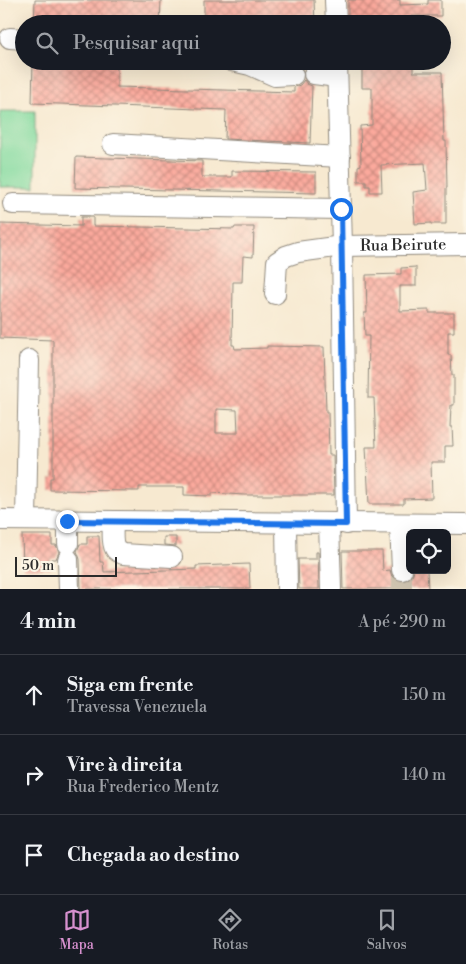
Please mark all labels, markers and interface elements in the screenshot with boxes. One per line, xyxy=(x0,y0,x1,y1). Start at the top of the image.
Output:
search box xyxy=(15,15,451,70)
icon: search xyxy=(33,29,61,57)
text: Pesquisar aqui xyxy=(73,31,200,55)
route start xyxy=(330,198,353,221)
street label: Rua Beirute xyxy=(360,234,446,256)
route end xyxy=(56,510,79,533)
map controls xyxy=(406,529,451,574)
button: locate xyxy=(406,529,451,574)
scale bar xyxy=(15,554,118,577)
text: 50 m xyxy=(22,557,54,575)
text: 4 min xyxy=(20,609,76,635)
text: A pé · 290 m xyxy=(358,612,446,632)
text: Siga em frente xyxy=(67,673,194,697)
icon: ahead xyxy=(20,681,48,709)
text: 150 m xyxy=(402,685,446,705)
text: Travessa Venezuela xyxy=(67,697,207,717)
text: Vire à direita xyxy=(67,753,182,777)
icon: right xyxy=(20,761,48,789)
text: 140 m xyxy=(402,765,446,785)
text: Rua Frederico Mentz xyxy=(67,777,219,797)
icon: arrive xyxy=(20,841,48,869)
text: Chegada ao destino xyxy=(67,843,240,867)
tab: Mapa xyxy=(59,906,94,954)
tab: Rotas xyxy=(212,906,248,954)
tab: Salvos xyxy=(367,906,407,954)

